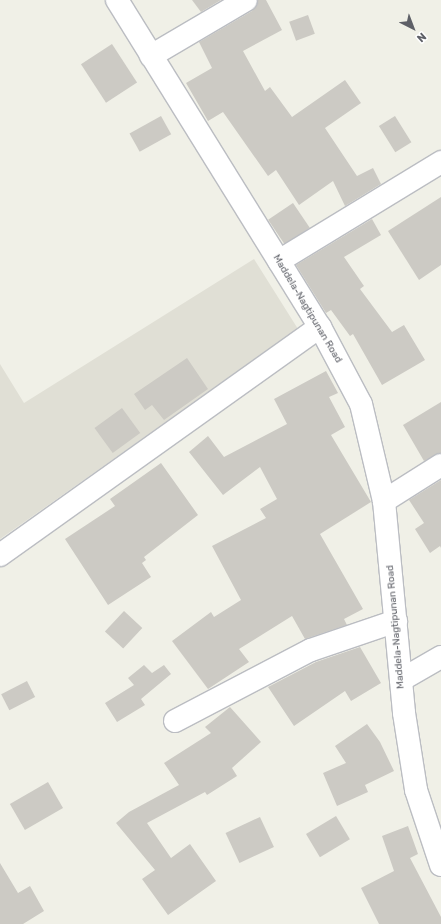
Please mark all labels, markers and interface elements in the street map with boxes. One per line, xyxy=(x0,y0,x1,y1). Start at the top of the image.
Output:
north arrow xyxy=(393,8,433,48)
text: N xyxy=(414,30,429,45)
street label: Maddela-Nagtipunan Road xyxy=(270,253,344,365)
street label: Maddela-Nagtipunan Road xyxy=(385,565,407,689)

